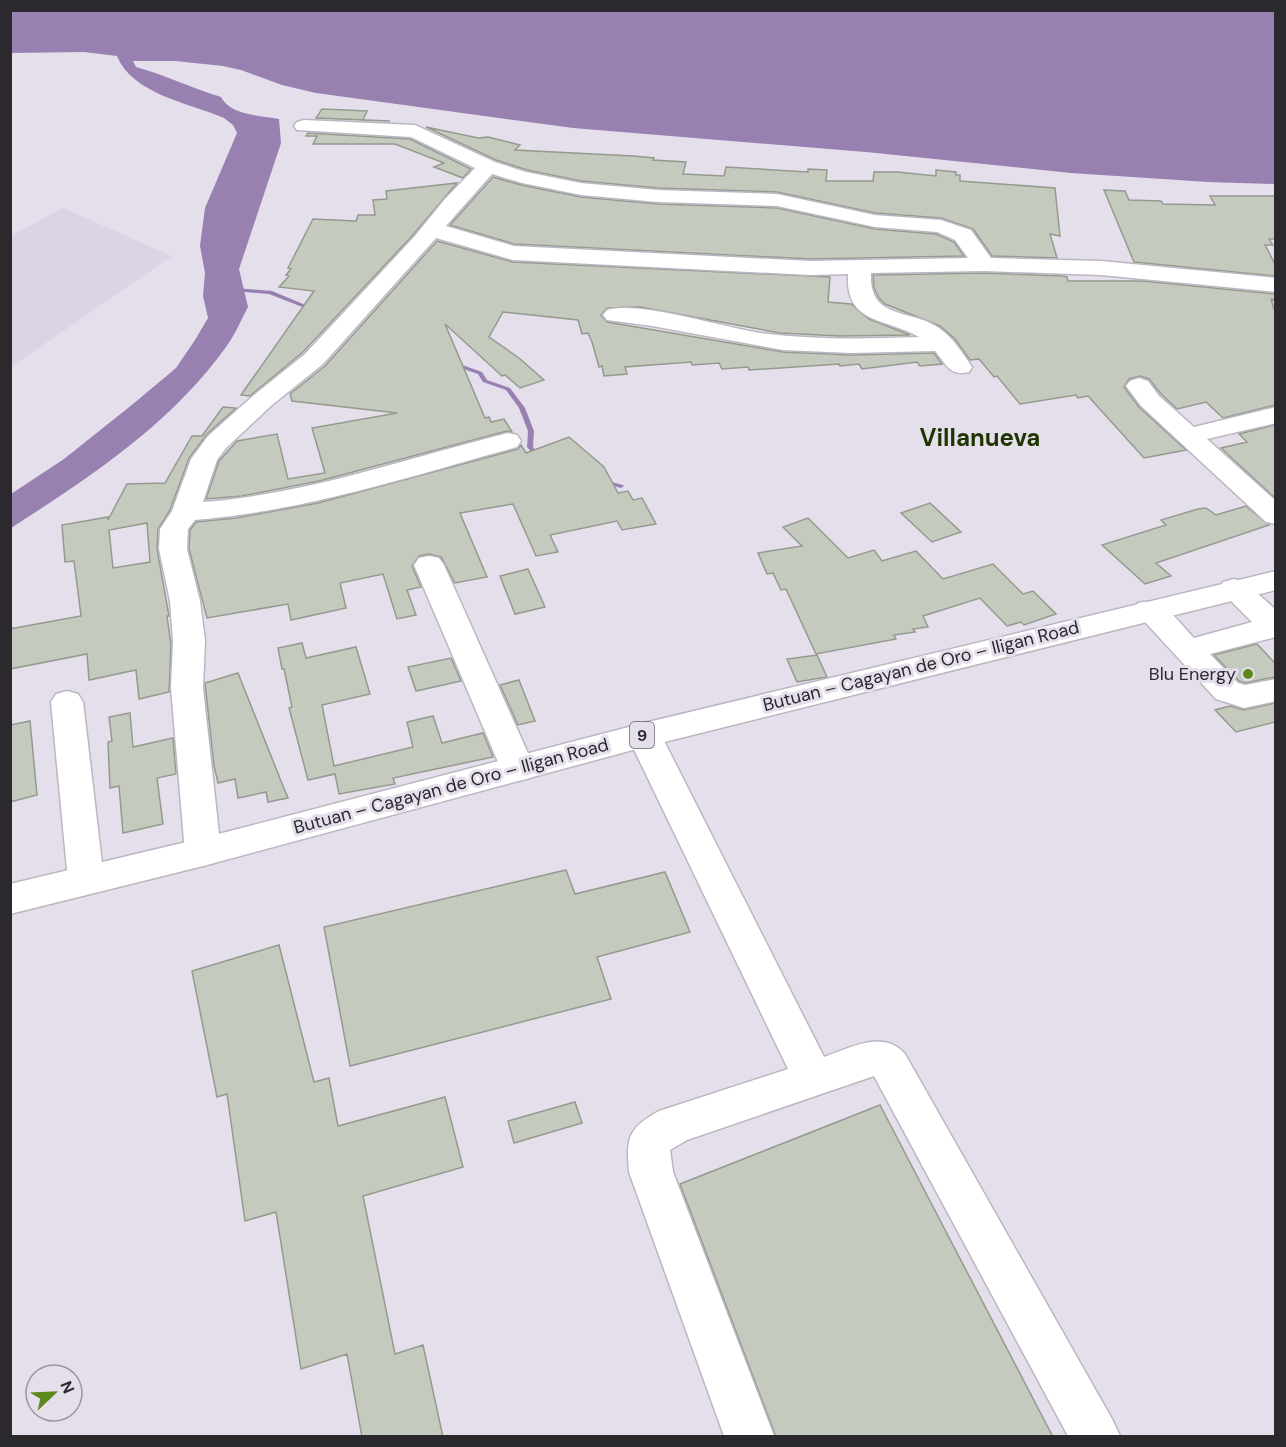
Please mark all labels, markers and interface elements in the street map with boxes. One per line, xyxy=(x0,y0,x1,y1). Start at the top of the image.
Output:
district label: Villanueva xyxy=(920,422,1040,453)
street label: Butuan – Cagayan de Oro – Iligan Road xyxy=(760,615,1082,717)
place label: Blu Energy xyxy=(1149,662,1236,686)
marker: Blu Energy xyxy=(1241,667,1255,681)
road number: 9 xyxy=(630,722,654,748)
street label: Butuan – Cagayan de Oro – Iligan Road xyxy=(291,732,611,840)
north arrow xyxy=(24,1363,84,1423)
text: N xyxy=(55,1378,79,1397)

